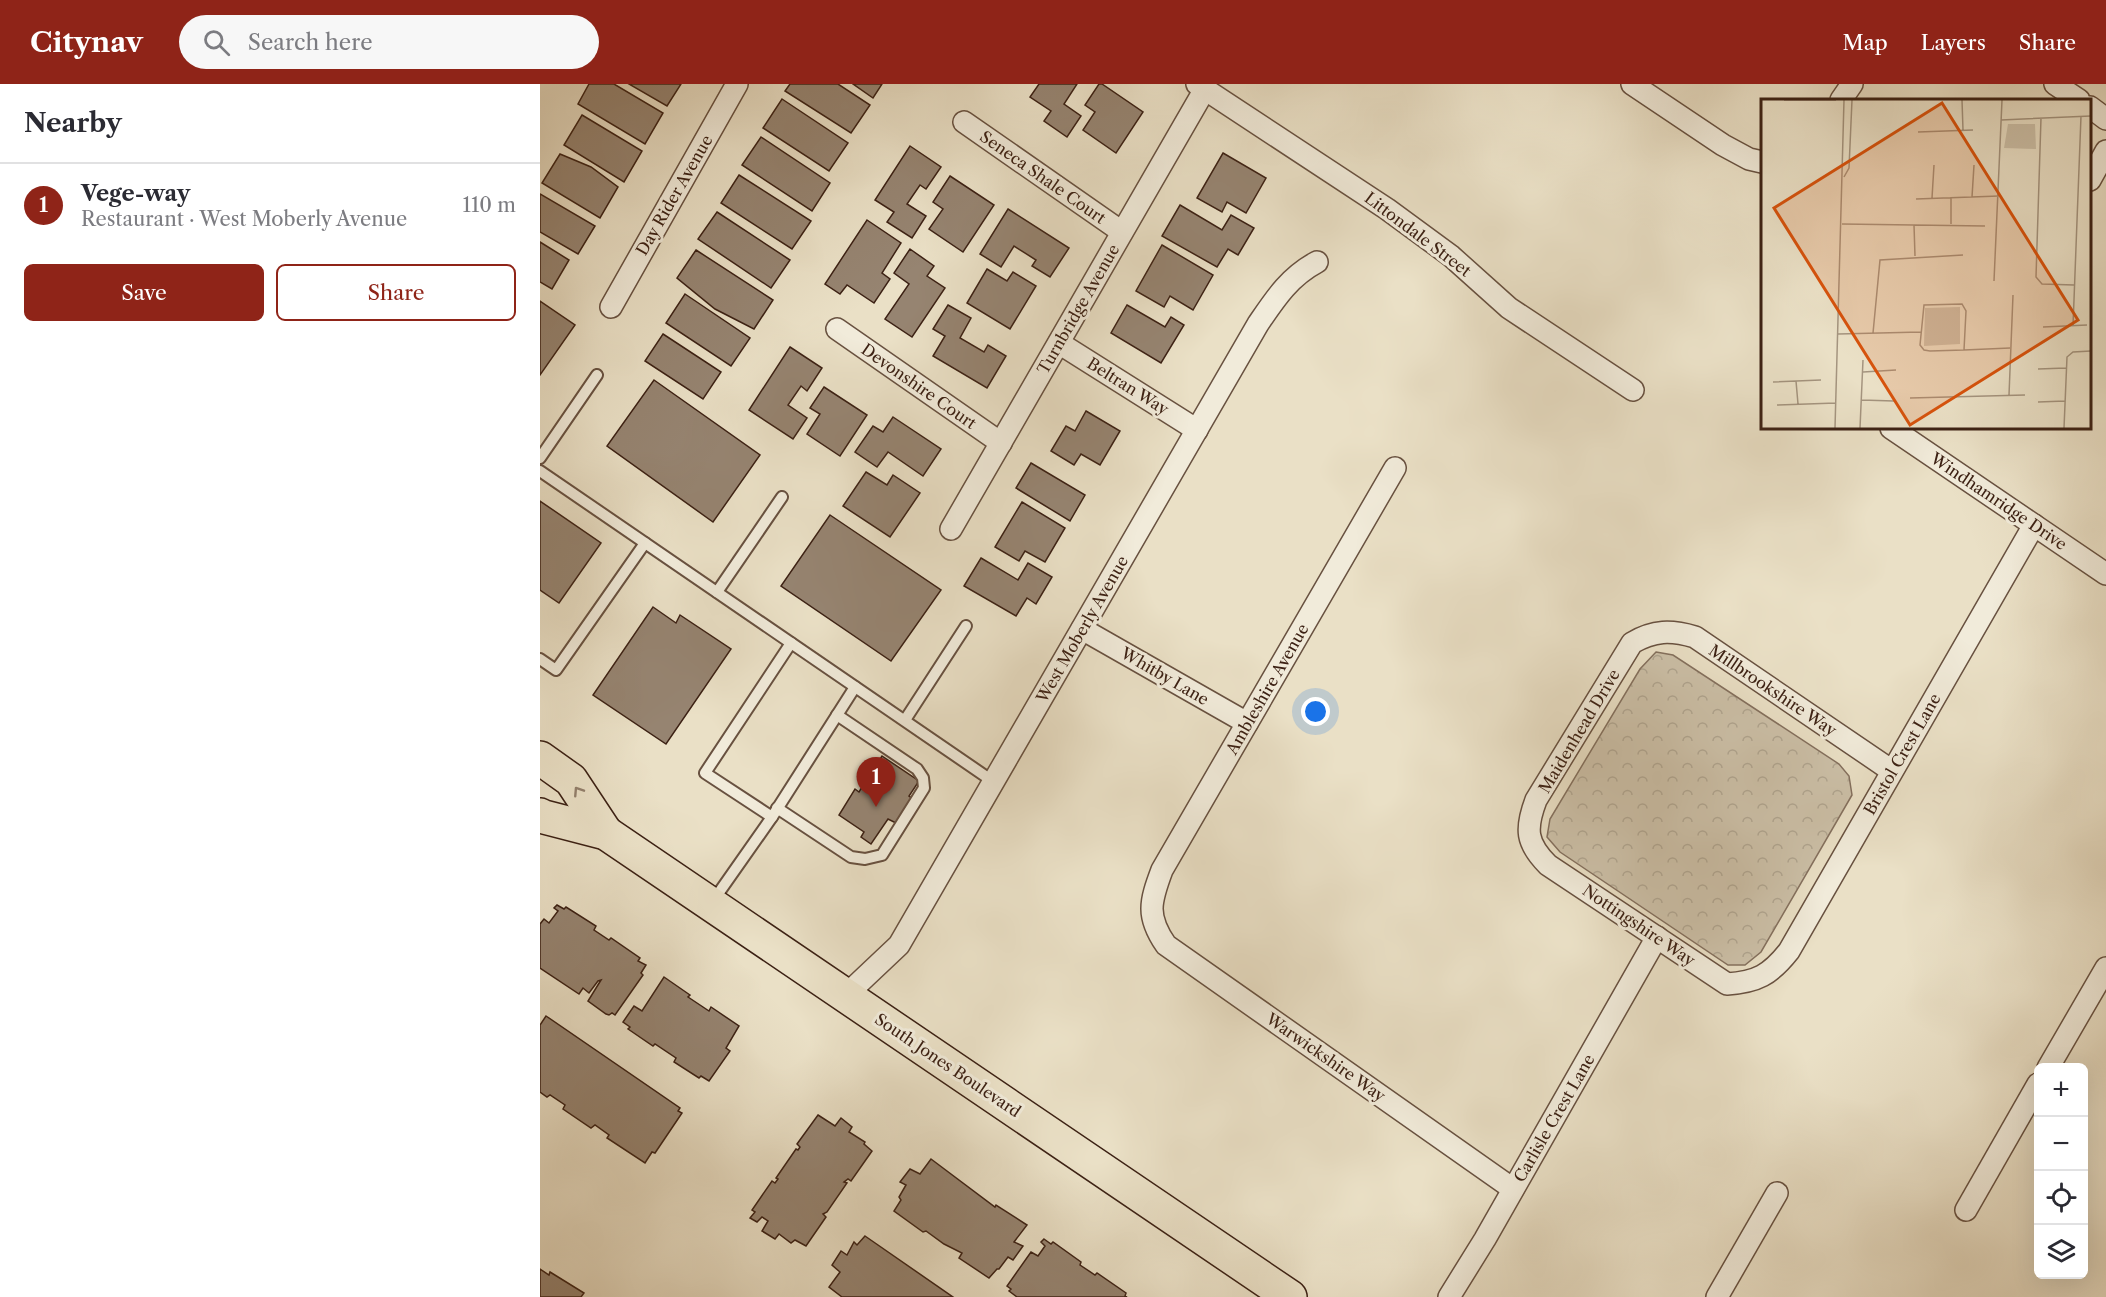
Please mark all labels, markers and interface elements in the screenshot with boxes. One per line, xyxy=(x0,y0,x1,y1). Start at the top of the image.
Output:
search box xyxy=(179,15,599,69)
text: Citynav xyxy=(30,25,143,59)
icon: search xyxy=(200,26,233,59)
text: Search here xyxy=(248,29,372,56)
text: Map xyxy=(1843,30,1888,55)
text: Layers xyxy=(1921,30,1986,55)
text: Share xyxy=(2019,30,2076,55)
inset map xyxy=(1761,99,2091,429)
text: Nearby xyxy=(24,107,122,139)
street label: Seneca Shale Court xyxy=(976,126,1110,228)
street label: Day Rider Avenue xyxy=(631,131,717,259)
text: Vege-way xyxy=(81,180,190,207)
street label: Littondale Street xyxy=(1361,187,1475,281)
text: 1 xyxy=(39,193,48,217)
text: 110 m xyxy=(463,193,516,217)
text: Restaurant · West Moberly Avenue xyxy=(81,207,407,231)
street label: Turnbridge Avenue xyxy=(1033,240,1123,378)
button: Save xyxy=(24,264,264,321)
button: Share xyxy=(276,264,516,321)
street label: Devonshire Court xyxy=(858,339,981,433)
street label: Beltran Way xyxy=(1084,353,1173,420)
street label: Windhamridge Drive xyxy=(1926,447,2071,554)
street label: West Moberly Avenue xyxy=(1031,552,1132,707)
street label: Ambleshire Avenue xyxy=(1221,620,1313,759)
street label: Millbrookshire Way xyxy=(1705,640,1842,741)
street label: Whitby Lane xyxy=(1117,642,1213,709)
street label: Maidenhead Drive xyxy=(1534,665,1624,797)
street label: Bristol Crest Lane xyxy=(1859,690,1945,818)
your location xyxy=(1301,697,1330,726)
pin: 1 xyxy=(856,758,896,807)
one-way arrow xyxy=(574,787,585,798)
street label: Nottingshire Way xyxy=(1579,880,1700,971)
street label: Warwickshire Way xyxy=(1262,1008,1390,1106)
street label: South Jones Boulevard xyxy=(871,1009,1025,1121)
street label: Carlisle Crest Lane xyxy=(1509,1050,1599,1186)
map controls xyxy=(2034,1063,2088,1279)
button: + xyxy=(2034,1063,2088,1117)
button: − xyxy=(2034,1117,2088,1171)
button: locate xyxy=(2034,1171,2088,1225)
button: layers xyxy=(2034,1225,2088,1279)

